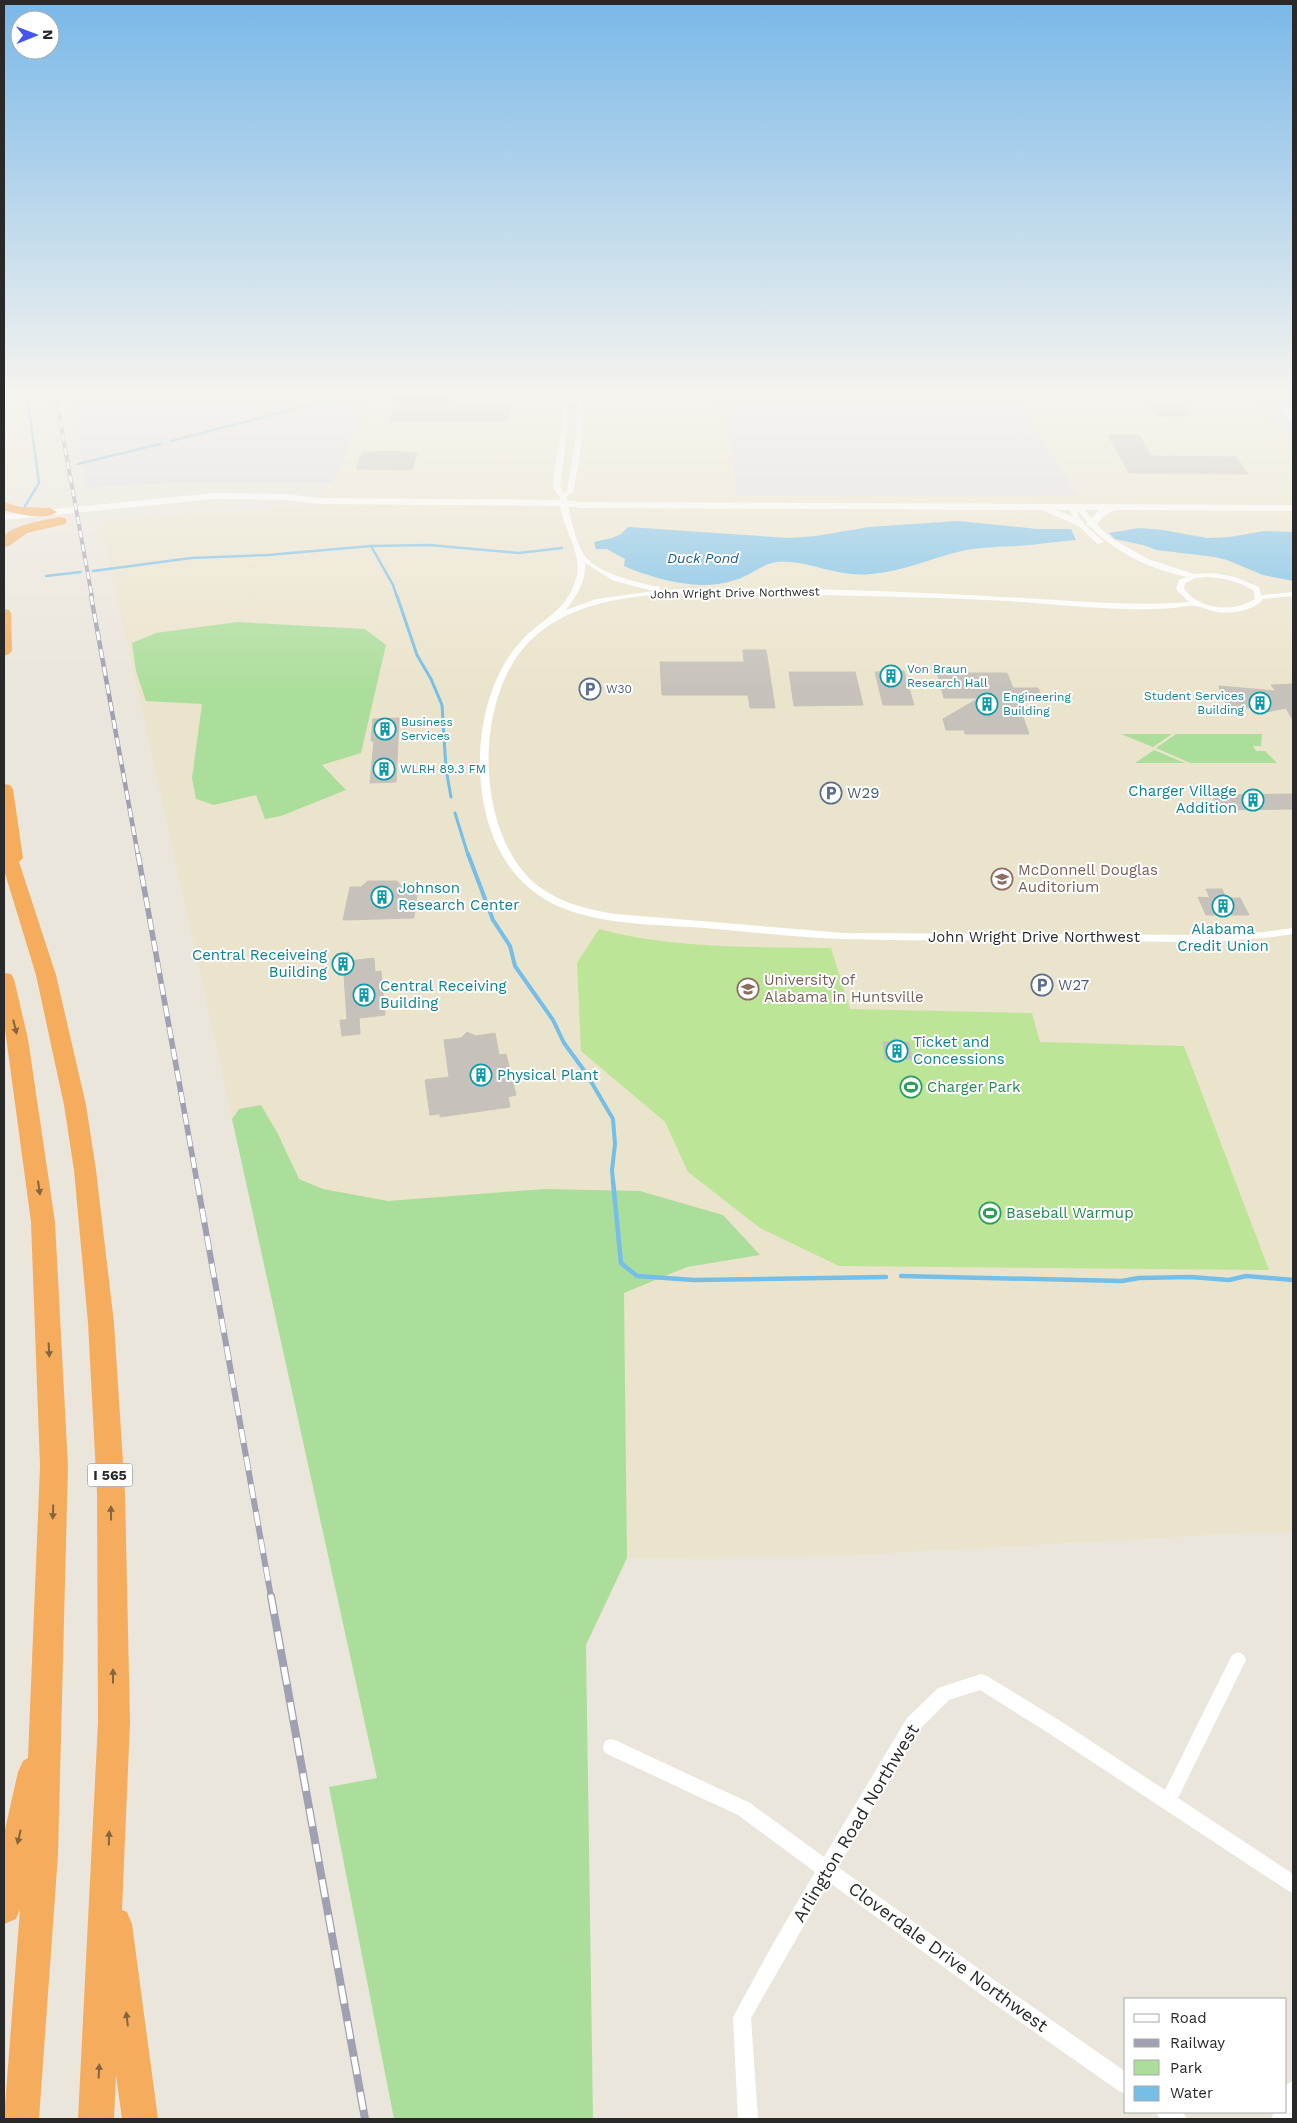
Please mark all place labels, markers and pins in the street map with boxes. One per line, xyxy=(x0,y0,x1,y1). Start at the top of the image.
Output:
place label: Von Braun Research Hall xyxy=(907,662,988,690)
building icon: Von Braun Research Hall xyxy=(879,664,903,688)
parking icon: W30 xyxy=(578,677,602,701)
place label: W30 xyxy=(606,682,632,696)
place label: Student Services Building xyxy=(1144,689,1245,717)
place label: Engineering Building xyxy=(1003,690,1071,718)
building icon: Student Services Building xyxy=(1248,691,1272,715)
building icon: Engineering Building xyxy=(975,692,999,716)
place label: Business Services xyxy=(401,715,453,743)
building icon: Business Services xyxy=(373,717,397,741)
building icon: WLRH 89.3 FM xyxy=(372,757,396,781)
place label: WLRH 89.3 FM xyxy=(400,762,486,776)
parking icon: W29 xyxy=(819,781,843,805)
place label: Charger Village Addition xyxy=(1128,782,1237,817)
place label: W29 xyxy=(847,784,879,802)
building icon: Charger Village Addition xyxy=(1241,788,1265,812)
place label: McDonnell Douglas Auditorium xyxy=(1018,861,1158,896)
school or university icon: McDonnell Douglas Auditorium xyxy=(990,867,1014,891)
place label: Johnson Research Center xyxy=(398,879,519,914)
building icon: Johnson Research Center xyxy=(370,885,394,909)
building icon: Alabama Credit Union xyxy=(1211,894,1235,918)
place label: Alabama Credit Union xyxy=(1177,920,1269,955)
place label: Central Receiveing Building xyxy=(192,946,327,981)
building icon: Central Receiveing Building xyxy=(331,952,355,976)
place label: University of Alabama in Huntsville xyxy=(764,971,924,1006)
parking icon: W27 xyxy=(1030,973,1054,997)
place label: W27 xyxy=(1058,976,1089,994)
place label: Central Receiving Building xyxy=(380,977,506,1012)
school or university icon: University of Alabama in Huntsville xyxy=(736,977,760,1001)
building icon: Central Receiving Building xyxy=(352,983,376,1007)
place label: Ticket and Concessions xyxy=(913,1033,1005,1068)
building icon: Ticket and Concessions xyxy=(885,1039,909,1063)
building icon: Physical Plant xyxy=(469,1063,493,1087)
place label: Physical Plant xyxy=(497,1066,599,1084)
sports icon: Charger Park xyxy=(899,1075,923,1099)
place label: Charger Park xyxy=(927,1078,1021,1096)
sports icon: Baseball Warmup xyxy=(978,1201,1002,1225)
place label: Baseball Warmup xyxy=(1006,1204,1134,1222)

